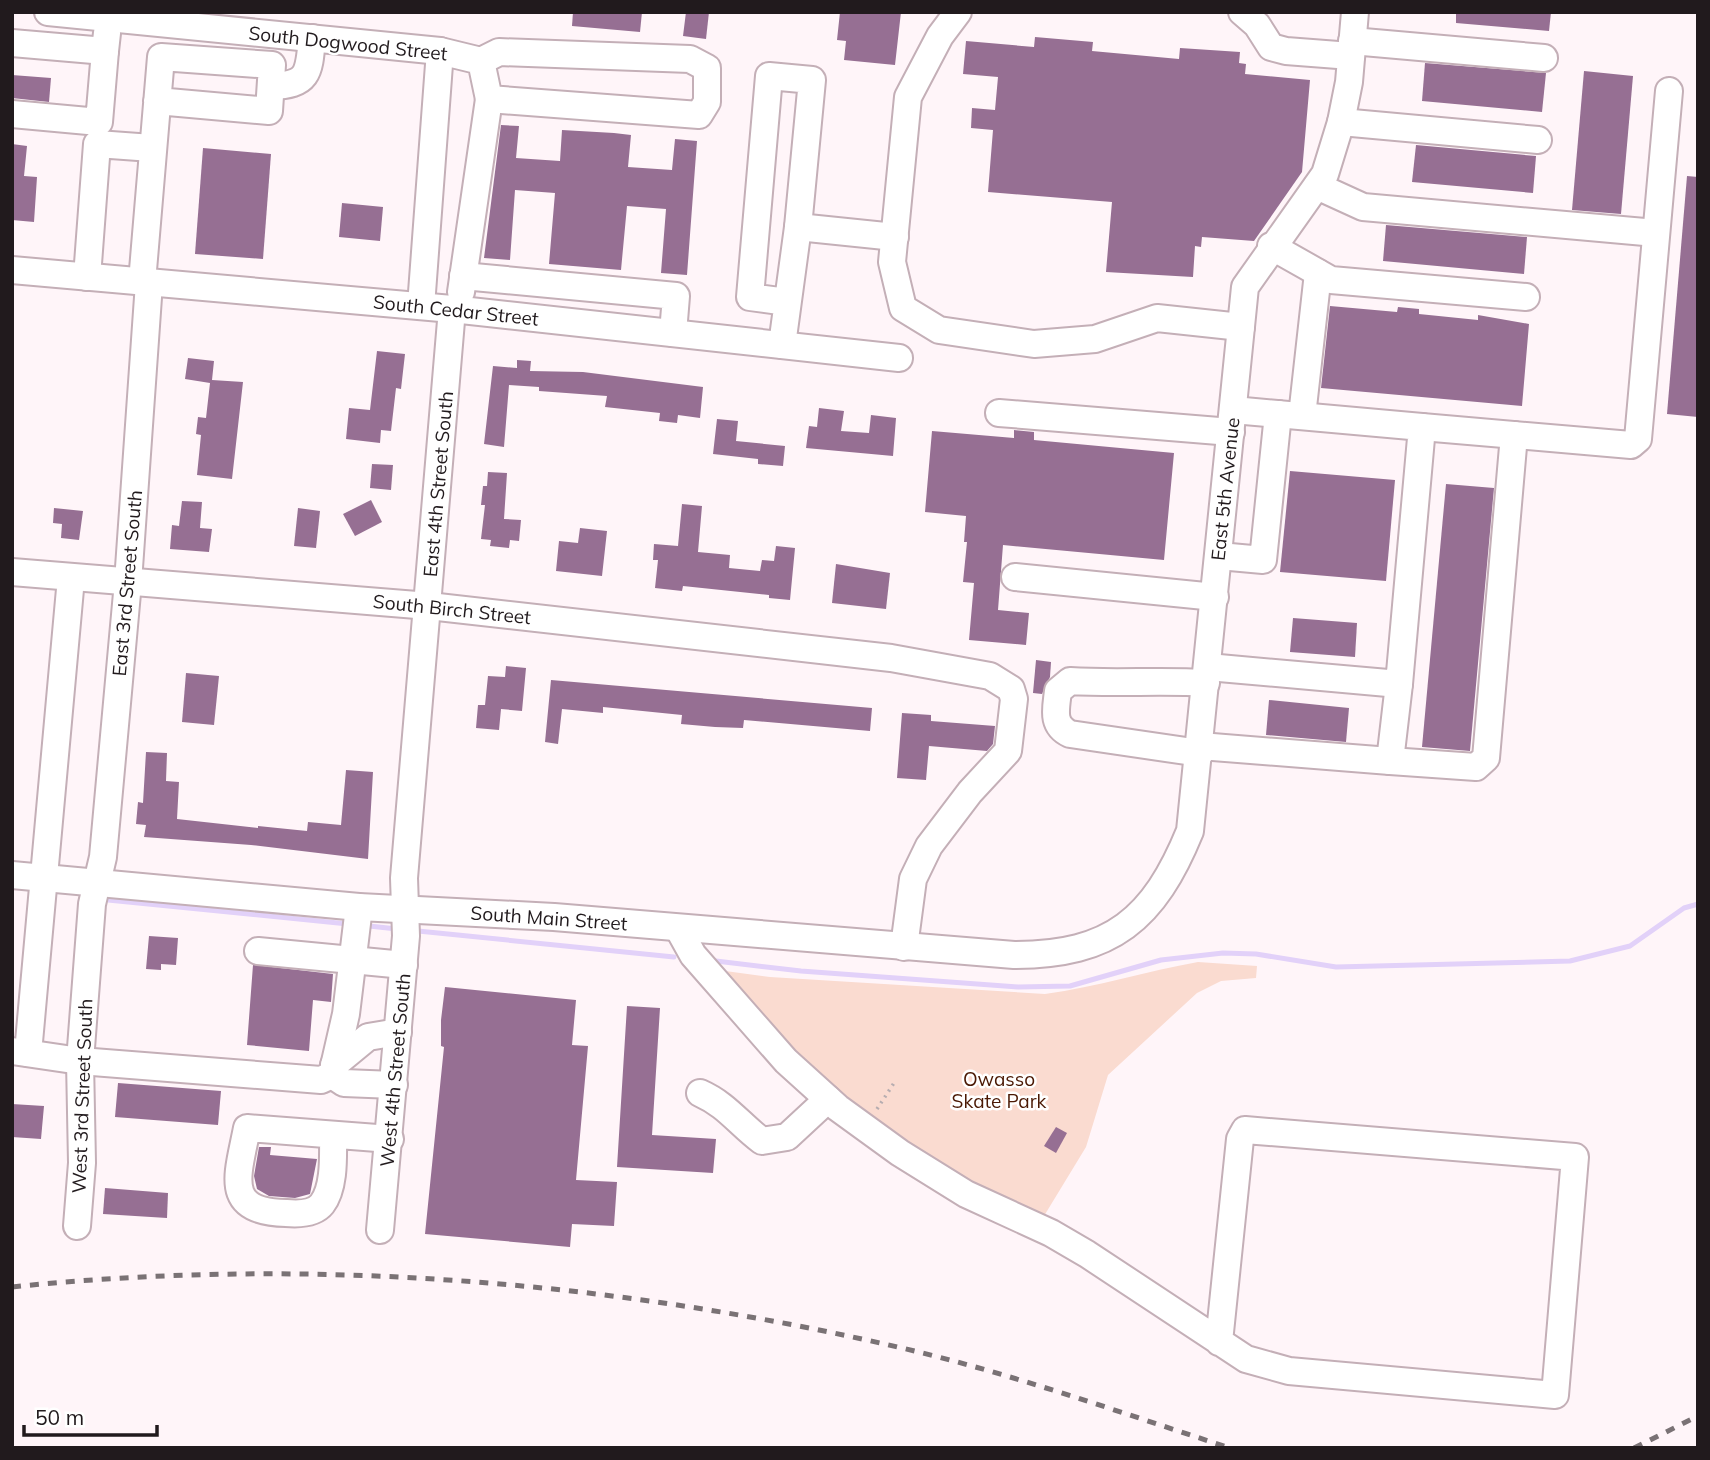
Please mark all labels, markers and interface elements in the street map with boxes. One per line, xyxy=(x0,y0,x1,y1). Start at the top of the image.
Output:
street label: South Dogwood Street xyxy=(247,21,449,65)
street label: South Cedar Street xyxy=(372,289,540,331)
street label: East 4th Street South xyxy=(418,390,458,578)
street label: East 5th Avenue xyxy=(1206,416,1244,562)
street label: East 3rd Street South xyxy=(107,489,147,677)
street label: South Birch Street xyxy=(372,589,532,629)
street label: South Main Street xyxy=(470,901,629,935)
street label: West 4th Street South xyxy=(375,972,415,1168)
street label: West 3rd Street South xyxy=(67,998,97,1194)
park label: Owasso Skate Park xyxy=(952,1067,1047,1113)
scale bar xyxy=(24,1394,158,1438)
text: 50 m xyxy=(35,1404,84,1430)

